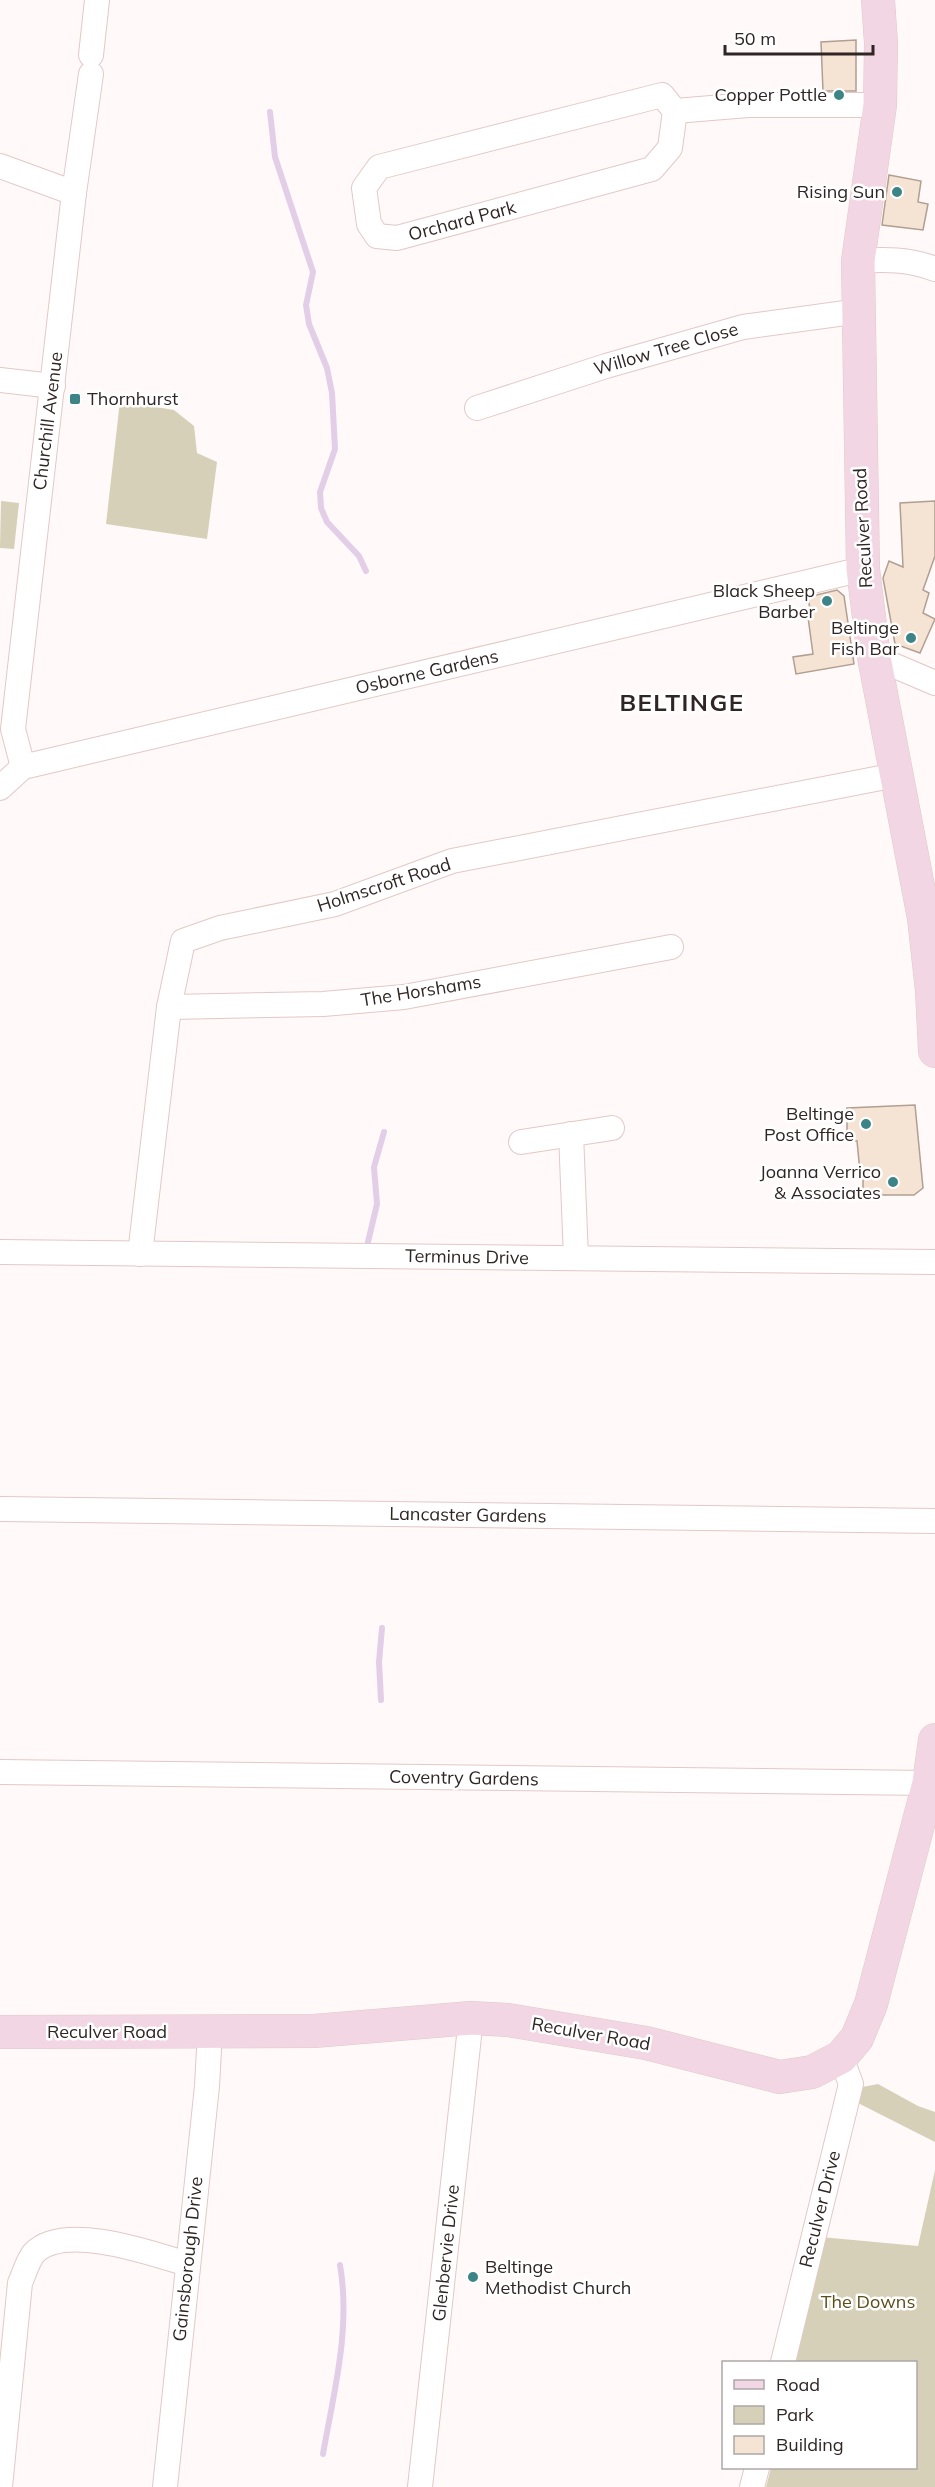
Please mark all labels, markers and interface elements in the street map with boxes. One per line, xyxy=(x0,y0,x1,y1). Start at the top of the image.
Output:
scale bar xyxy=(725,18,874,56)
text: 50 m xyxy=(734,27,776,50)
place label: Copper Pottle xyxy=(714,83,827,106)
marker: Copper Pottle xyxy=(832,88,846,102)
place label: Rising Sun xyxy=(797,180,885,203)
marker: Rising Sun xyxy=(890,185,904,199)
street label: Orchard Park xyxy=(406,195,519,246)
street label: Willow Tree Close xyxy=(591,317,741,380)
street label: Churchill Avenue xyxy=(28,350,67,492)
place label: Thornhurst xyxy=(87,387,178,410)
marker: Thornhurst xyxy=(68,392,82,406)
street label: Reculver Road xyxy=(848,467,877,589)
place label: Black Sheep Barber xyxy=(713,579,815,623)
marker: Black Sheep Barber xyxy=(820,594,834,608)
place label: Beltinge Fish Bar xyxy=(831,616,899,660)
marker: Beltinge Fish Bar xyxy=(904,631,918,645)
street label: Osborne Gardens xyxy=(353,644,501,699)
district label: BELTINGE xyxy=(620,687,745,717)
street label: Holmscroft Road xyxy=(314,852,454,917)
street label: The Horshams xyxy=(359,970,483,1011)
place label: Beltinge Post Office xyxy=(764,1102,854,1146)
marker: Beltinge Post Office xyxy=(859,1117,873,1131)
place label: Joanna Verrico & Associates xyxy=(760,1160,881,1204)
marker: Joanna Verrico & Associates xyxy=(886,1175,900,1189)
street label: Terminus Drive xyxy=(405,1244,529,1269)
street label: Lancaster Gardens xyxy=(389,1502,547,1527)
street label: Coventry Gardens xyxy=(389,1765,539,1790)
street label: Reculver Road xyxy=(530,2012,652,2055)
street label: Reculver Road xyxy=(47,2020,167,2043)
street label: Reculver Drive xyxy=(794,2148,845,2270)
street label: Gainsborough Drive xyxy=(167,2175,208,2342)
street label: Glenbervie Drive xyxy=(427,2183,464,2322)
place label: Beltinge Methodist Church xyxy=(485,2255,631,2299)
marker: Beltinge Methodist Church xyxy=(466,2270,480,2284)
park label: The Downs xyxy=(821,2290,915,2313)
legend xyxy=(722,2361,917,2469)
text: Road xyxy=(776,2373,820,2396)
text: Park xyxy=(776,2403,815,2426)
text: Building xyxy=(776,2433,844,2456)

